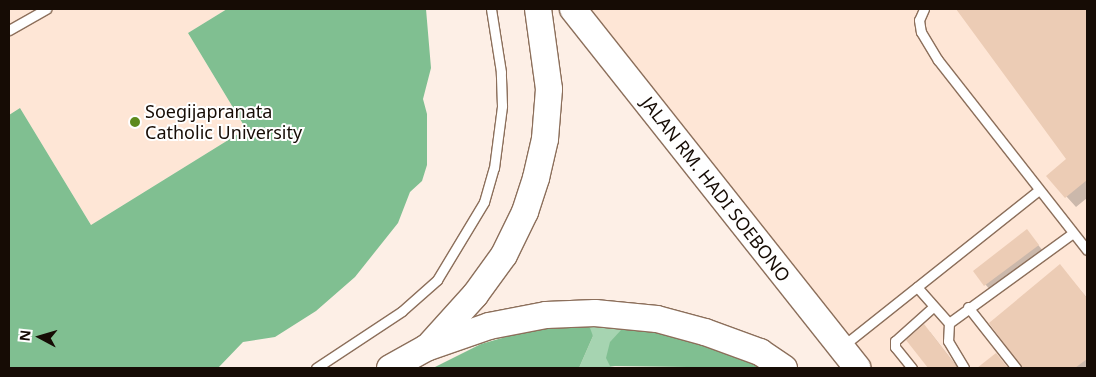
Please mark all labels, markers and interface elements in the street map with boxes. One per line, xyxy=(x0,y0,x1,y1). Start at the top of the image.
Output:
street label: JALAN RM. HADI SOEBONO xyxy=(637,92,795,286)
place label: Soegijapranata Catholic University xyxy=(145,101,302,144)
marker: Soegijapranata Catholic University xyxy=(129,116,141,128)
north arrow xyxy=(15,312,65,362)
text: N xyxy=(15,329,35,342)

